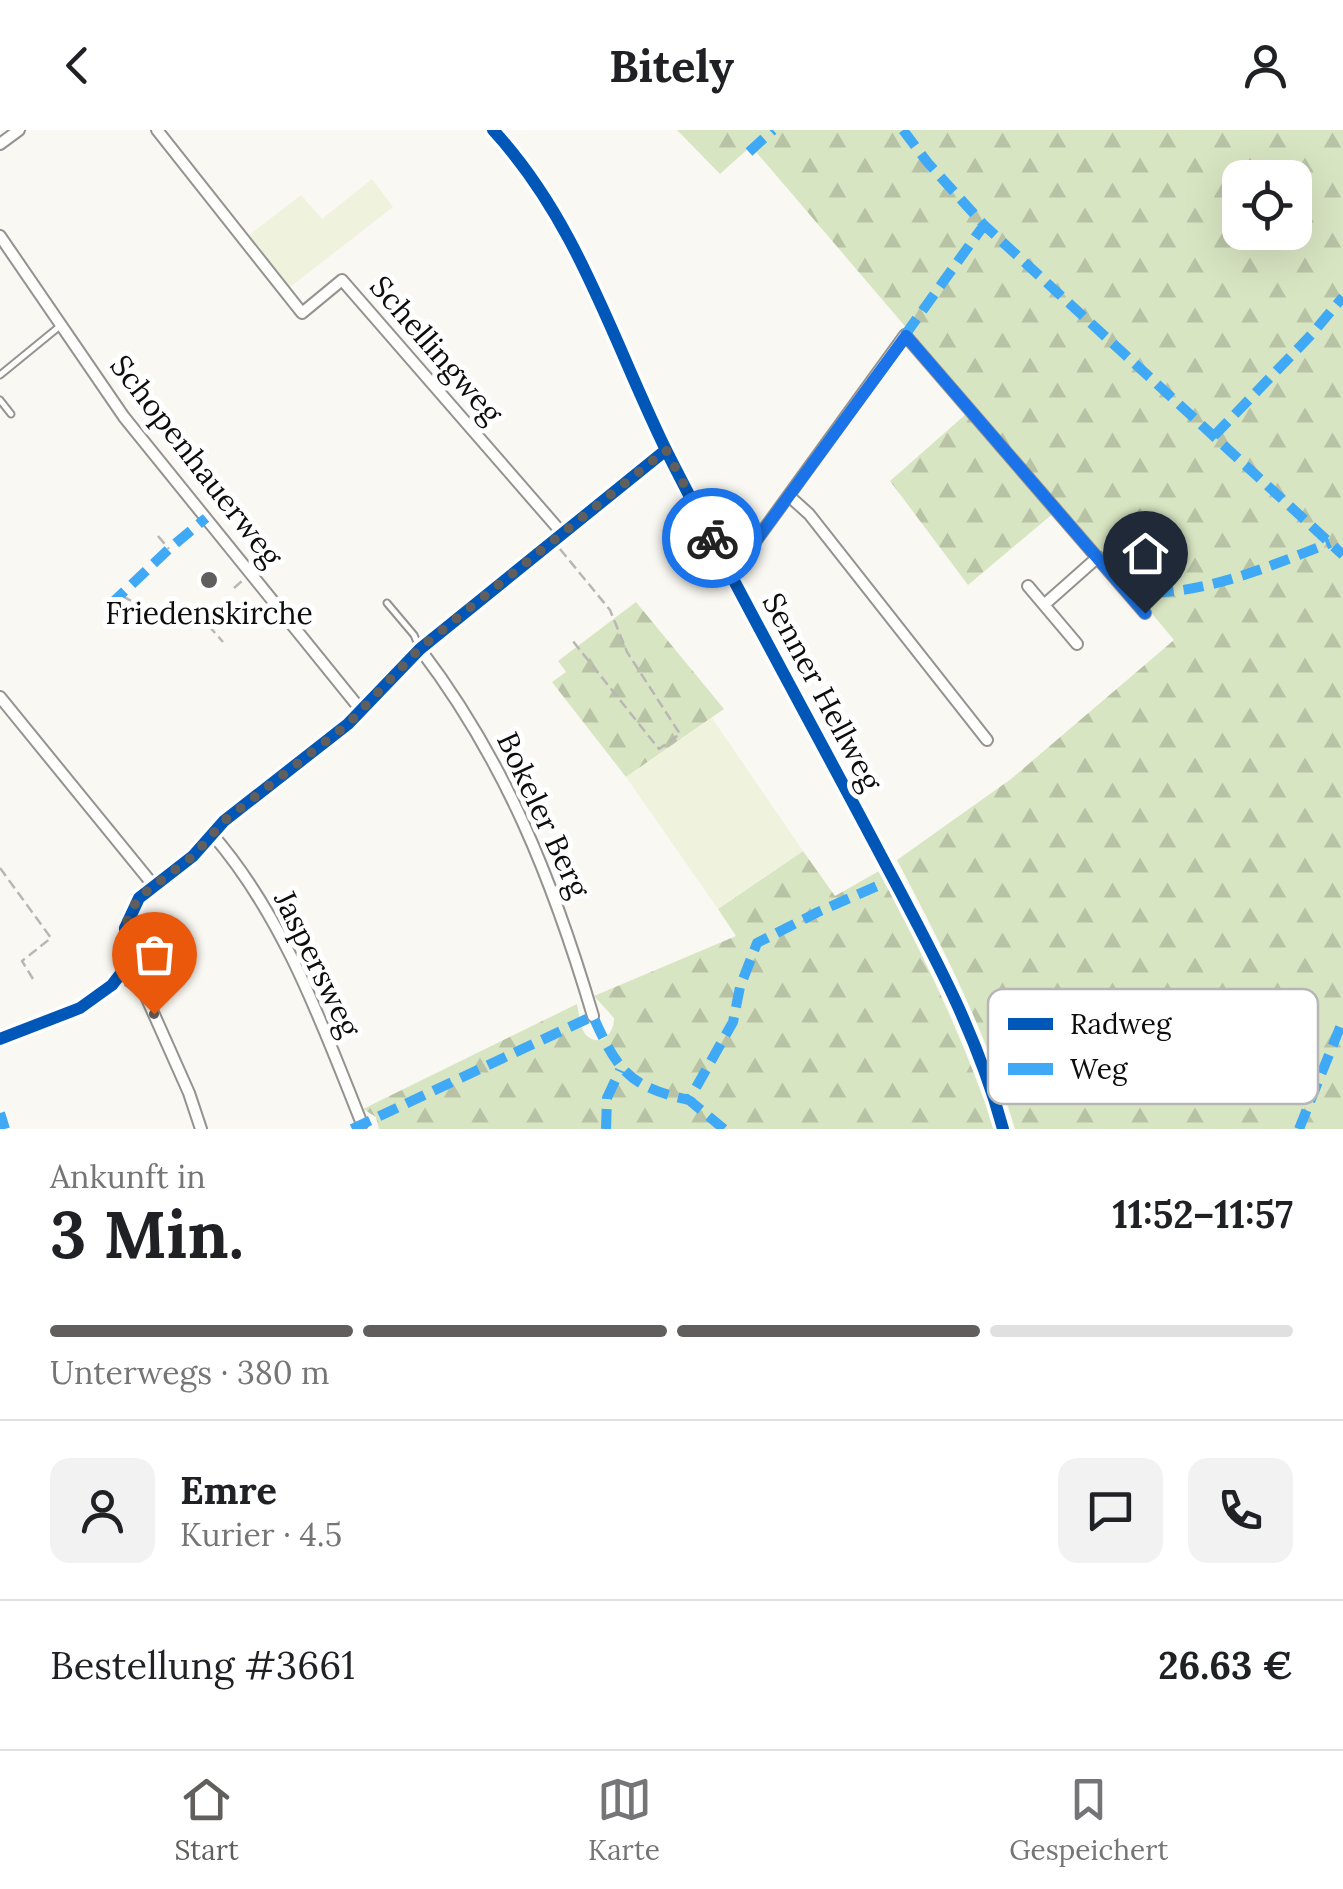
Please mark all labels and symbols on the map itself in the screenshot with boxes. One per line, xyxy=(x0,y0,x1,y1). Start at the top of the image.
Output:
street label: Schellingweg xyxy=(361,268,512,433)
street label: Schopenhauerweg xyxy=(102,347,292,575)
courier xyxy=(662,488,762,588)
pin xyxy=(1103,511,1188,614)
marker: Friedenskirche xyxy=(198,569,220,591)
street label: Senner Hellweg xyxy=(754,586,892,799)
place label: Friedenskirche xyxy=(105,594,313,632)
street label: Bokeler Berg xyxy=(488,726,599,905)
street label: Jaspersweg xyxy=(265,883,370,1044)
pin xyxy=(112,912,197,1015)
legend xyxy=(988,989,1318,1104)
text: Radweg xyxy=(1070,1006,1172,1042)
text: Weg xyxy=(1070,1051,1128,1087)

